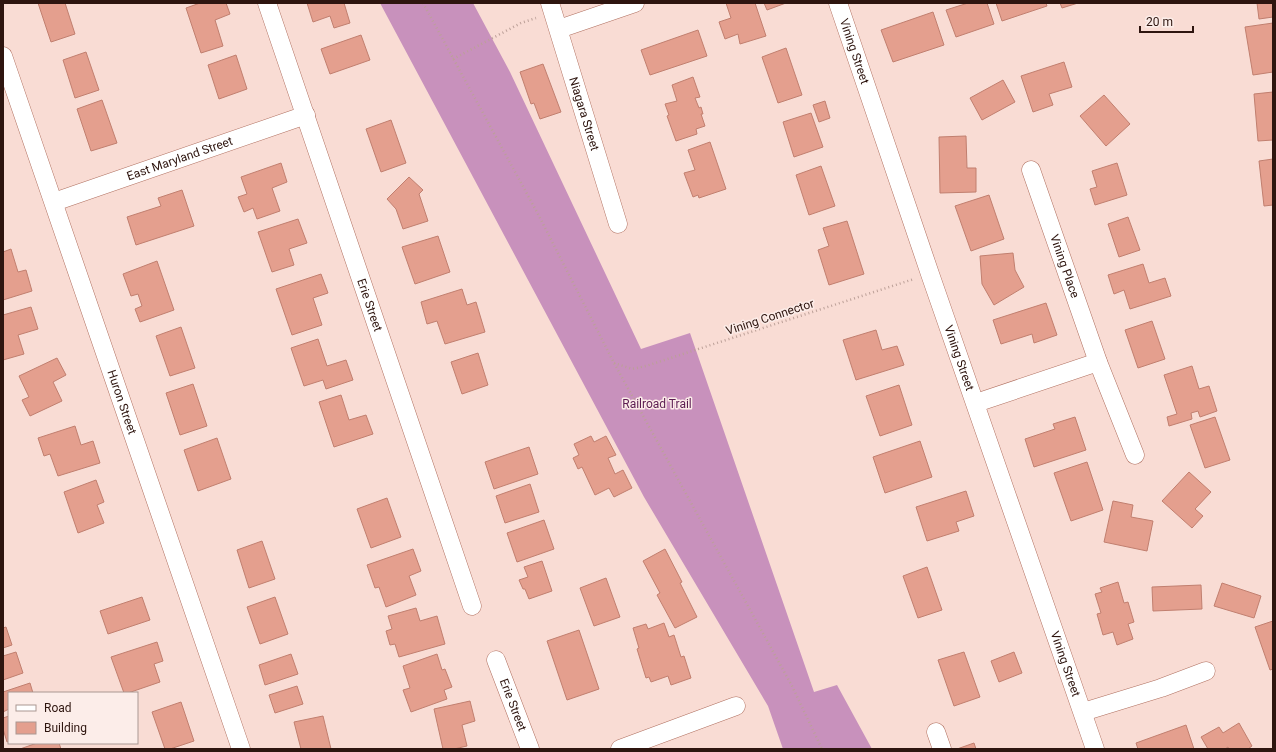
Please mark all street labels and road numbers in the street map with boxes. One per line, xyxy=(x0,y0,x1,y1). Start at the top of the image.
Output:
street label: Vining Street xyxy=(837,17,872,86)
street label: Niagara Street xyxy=(566,75,602,152)
street label: East Maryland Street xyxy=(125,134,234,183)
street label: Vining Place xyxy=(1047,233,1082,300)
street label: Erie Street xyxy=(354,277,385,333)
street label: Vining Connector xyxy=(724,296,816,338)
street label: Vining Street xyxy=(941,323,977,392)
street label: Huron Street xyxy=(104,368,139,436)
street label: Vining Street xyxy=(1048,629,1083,699)
street label: Erie Street xyxy=(497,677,529,733)

